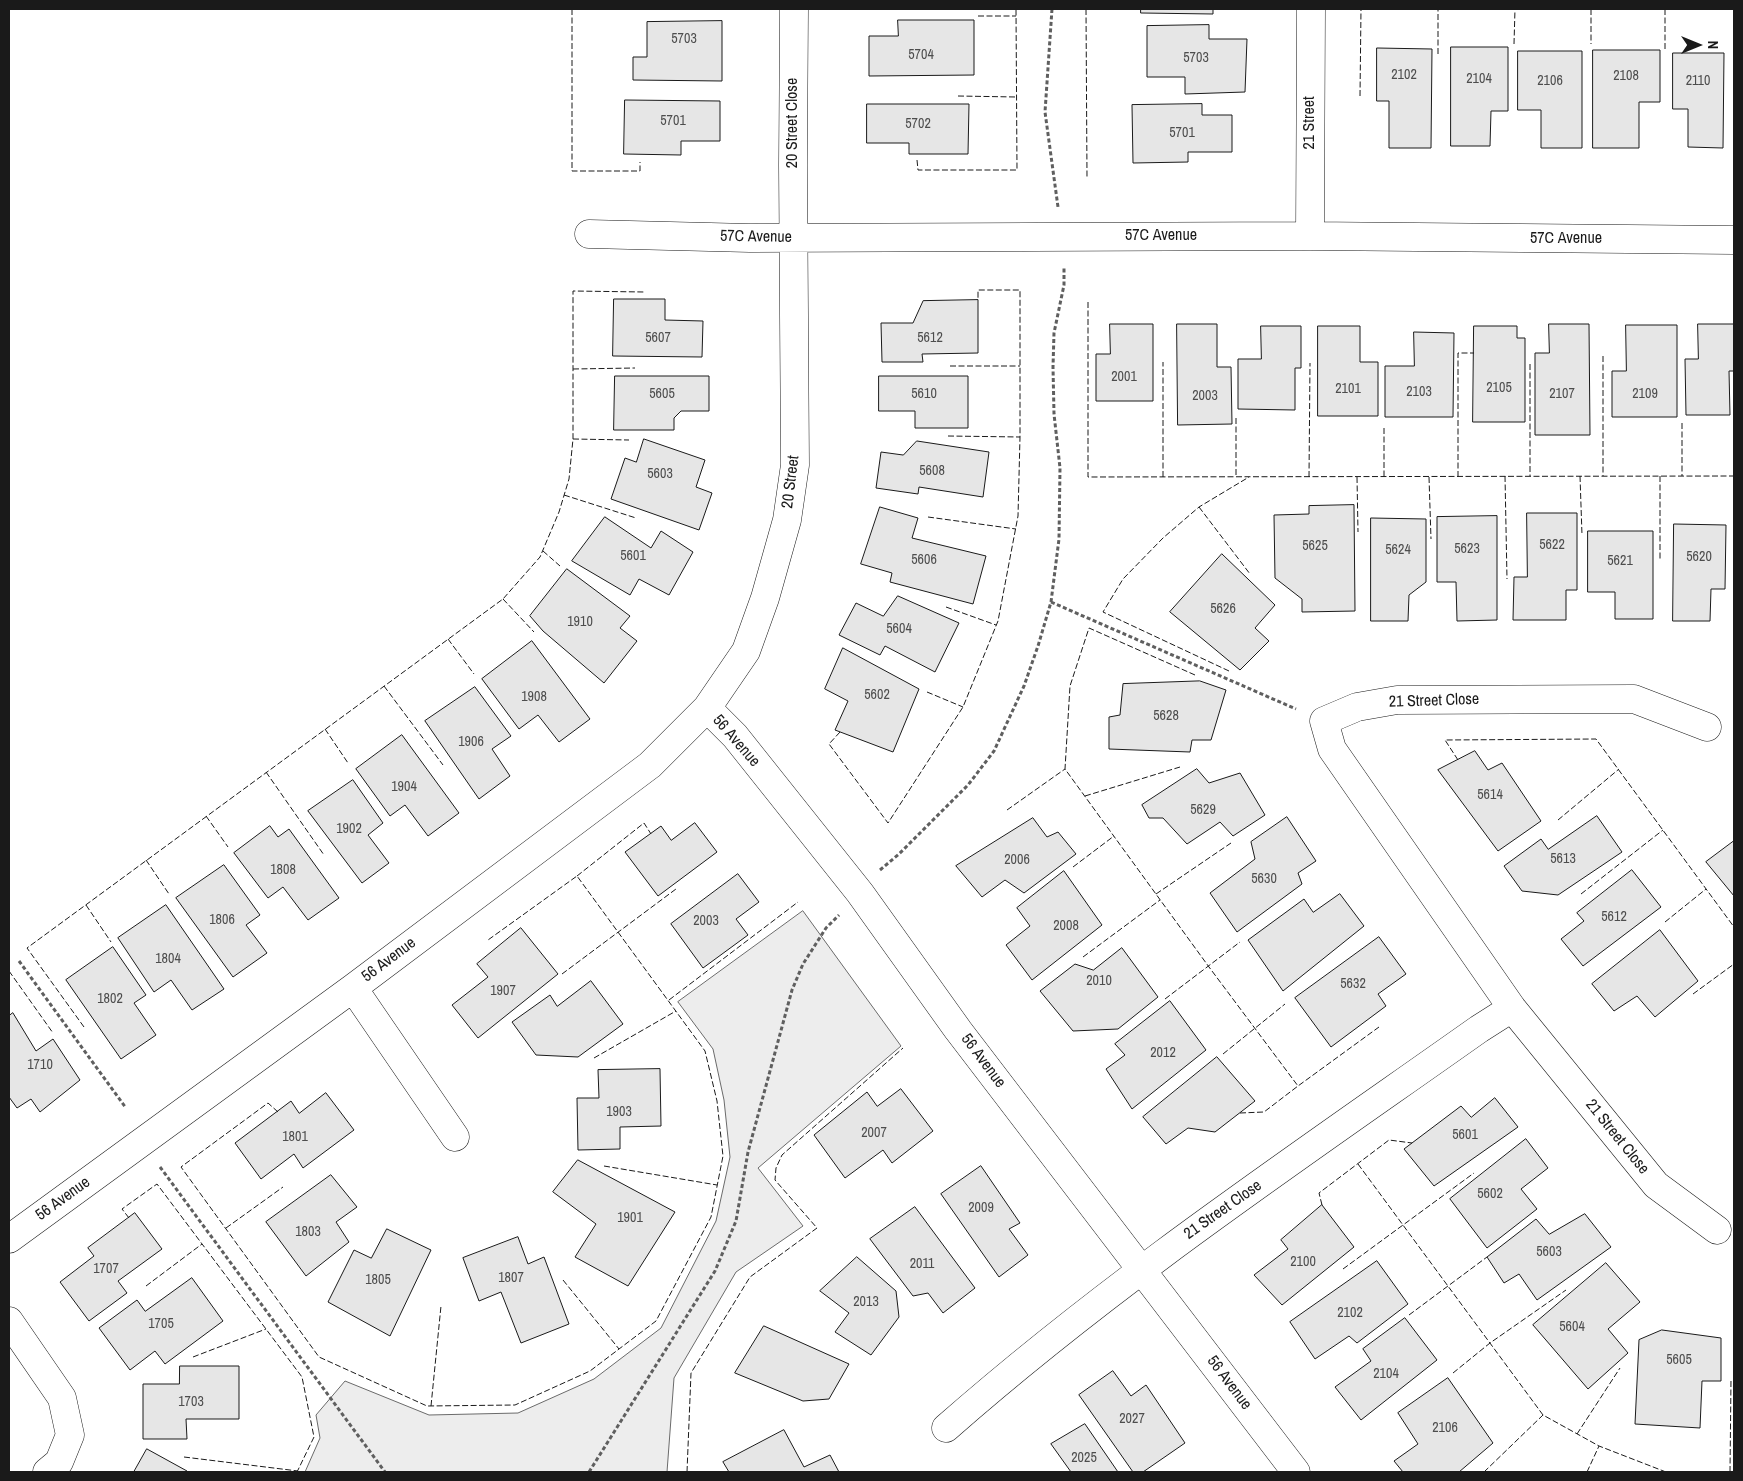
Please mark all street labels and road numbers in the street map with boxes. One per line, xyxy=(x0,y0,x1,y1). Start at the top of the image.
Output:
street label: 20 Street Close xyxy=(783,78,803,168)
street label: 21 Street xyxy=(1300,96,1320,150)
street label: 57C Avenue xyxy=(1125,226,1197,246)
street label: 57C Avenue xyxy=(720,227,792,247)
street label: 57C Avenue xyxy=(1530,229,1602,249)
street label: 20 Street xyxy=(778,454,804,510)
street label: 21 Street Close xyxy=(1388,690,1480,712)
street label: 56 Avenue xyxy=(708,711,764,771)
street label: 56 Avenue xyxy=(358,934,420,986)
street label: 56 Avenue xyxy=(957,1030,1009,1092)
street label: 21 Street Close xyxy=(1581,1096,1653,1178)
street label: 56 Avenue xyxy=(32,1173,94,1225)
street label: 21 Street Close xyxy=(1180,1176,1266,1244)
street label: 56 Avenue xyxy=(1203,1352,1255,1414)

